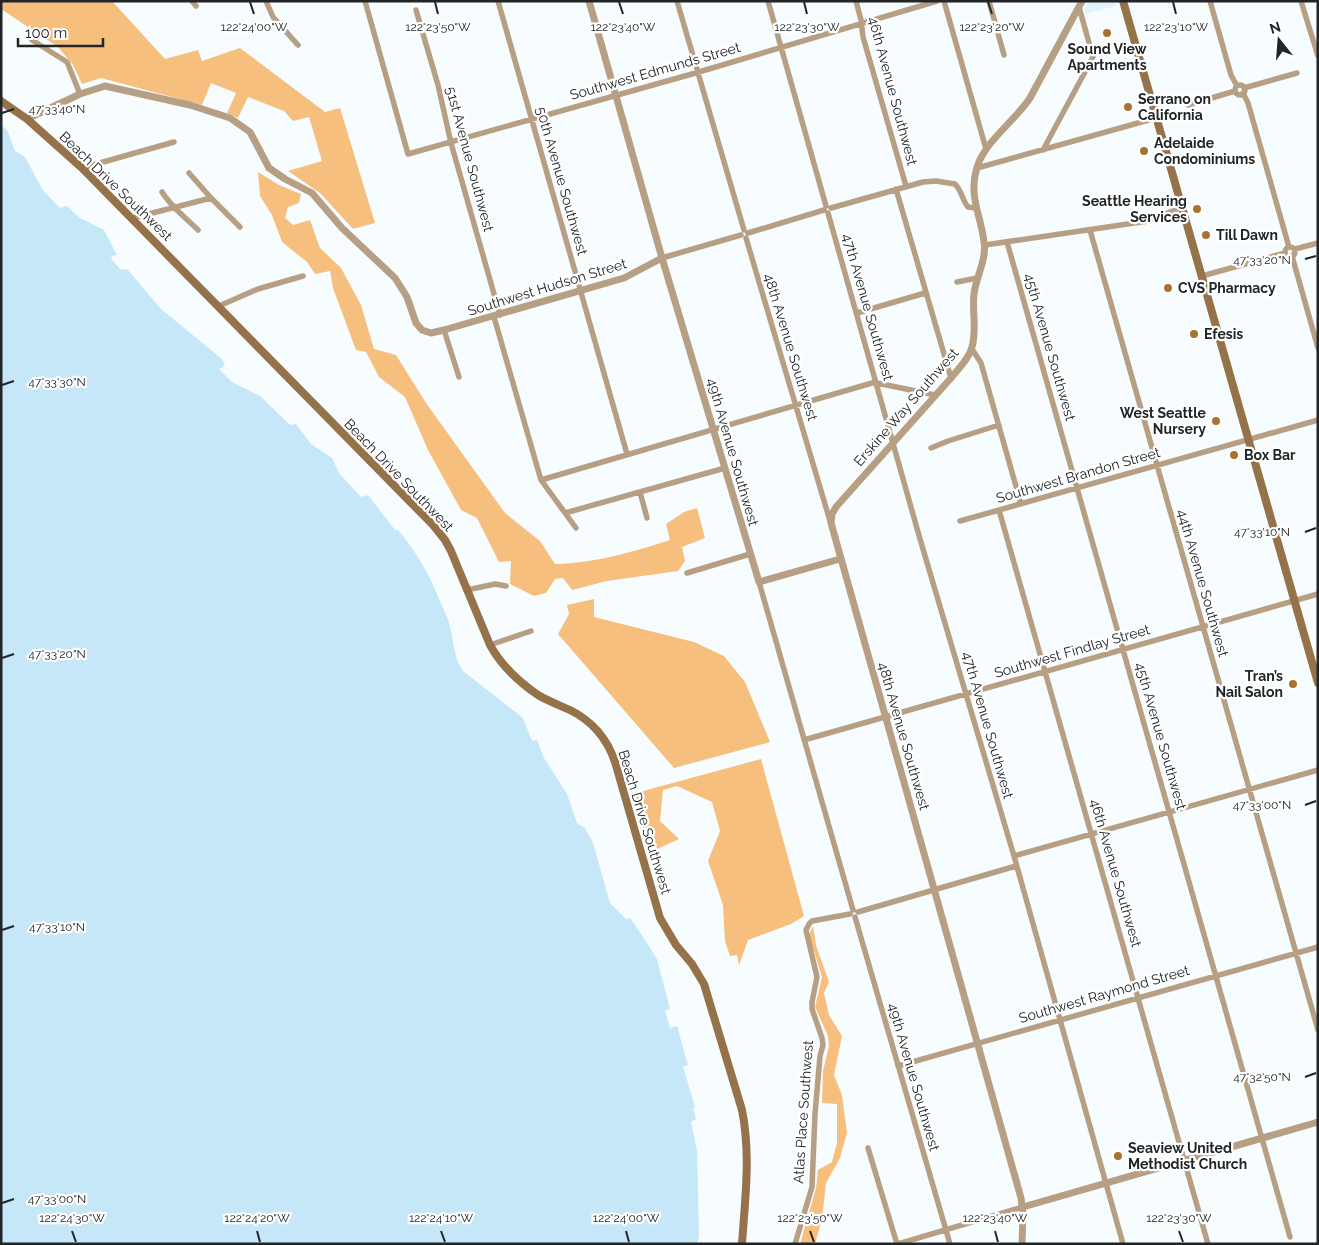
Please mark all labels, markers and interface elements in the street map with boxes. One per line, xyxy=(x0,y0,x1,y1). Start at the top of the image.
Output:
scale bar xyxy=(18,15,102,47)
street label: 46th Avenue Southwest xyxy=(865,15,921,167)
north arrow xyxy=(1254,15,1304,65)
text: N xyxy=(1268,18,1283,37)
text: 122°24'00"W xyxy=(221,20,288,34)
text: 122°23'50"W xyxy=(405,20,471,34)
text: 122°23'40"W xyxy=(591,20,656,34)
text: 122°23'30"W xyxy=(774,20,840,34)
text: 122°23'20"W xyxy=(959,20,1025,34)
text: 122°23'10"W xyxy=(1144,20,1208,34)
text: 100 m xyxy=(25,24,67,42)
marker: Sound View Apartments xyxy=(1101,27,1113,39)
street label: Southwest Edmunds Street xyxy=(568,39,742,103)
place label: Sound View Apartments xyxy=(1067,41,1147,73)
street label: 51st Avenue Southwest xyxy=(443,85,497,234)
place label: Serrano on California xyxy=(1138,91,1211,123)
marker: Serrano on California xyxy=(1122,101,1134,113)
text: 47°33'40"N xyxy=(29,102,85,116)
street label: 50th Avenue Southwest xyxy=(533,105,591,257)
street label: Beach Drive Southwest xyxy=(56,128,176,244)
place label: Adelaide Condominiums xyxy=(1154,135,1255,167)
marker: Adelaide Condominiums xyxy=(1138,145,1150,157)
place label: Seattle Hearing Services xyxy=(1082,193,1187,225)
marker: Seattle Hearing Services xyxy=(1191,203,1203,215)
place label: Till Dawn xyxy=(1216,227,1278,243)
marker: Till Dawn xyxy=(1200,229,1212,241)
street label: 47th Avenue Southwest xyxy=(839,232,897,383)
text: 47°33'20"N xyxy=(1233,253,1291,267)
street label: Southwest Hudson Street xyxy=(466,255,629,319)
street label: 48th Avenue Southwest xyxy=(761,271,821,423)
street label: 45th Avenue Southwest xyxy=(1021,271,1079,423)
place label: CVS Pharmacy xyxy=(1178,280,1276,296)
marker: CVS Pharmacy xyxy=(1162,282,1174,294)
place label: Efesis xyxy=(1204,326,1243,342)
marker: Efesis xyxy=(1188,328,1200,340)
street label: Erskine Way Southwest xyxy=(850,345,962,469)
text: 47°33'30"N xyxy=(28,375,86,389)
street label: 49th Avenue Southwest xyxy=(704,376,762,528)
place label: West Seattle Nursery xyxy=(1120,405,1207,437)
street label: Beach Drive Southwest xyxy=(341,415,457,535)
marker: West Seattle Nursery xyxy=(1210,415,1222,427)
street label: Southwest Brandon Street xyxy=(994,444,1162,506)
place label: Box Bar xyxy=(1244,447,1296,463)
marker: Box Bar xyxy=(1228,449,1240,461)
street label: 44th Avenue Southwest xyxy=(1174,507,1232,659)
text: 47°33'10"N xyxy=(1234,525,1290,539)
street label: Southwest Findlay Street xyxy=(992,621,1152,681)
text: 47°33'20"N xyxy=(28,647,86,661)
street label: 47th Avenue Southwest xyxy=(959,650,1017,801)
street label: 48th Avenue Southwest xyxy=(875,660,933,812)
street label: 45th Avenue Southwest xyxy=(1132,660,1190,812)
place label: Tran’s Nail Salon xyxy=(1215,668,1283,700)
marker: Tran’s Nail Salon xyxy=(1287,678,1299,690)
street label: Beach Drive Southwest xyxy=(615,748,675,896)
street label: 46th Avenue Southwest xyxy=(1087,797,1145,949)
text: 47°33'00"N xyxy=(1233,798,1291,812)
text: 47°33'10"N xyxy=(29,920,85,934)
street label: Southwest Raymond Street xyxy=(1017,962,1191,1026)
street label: 49th Avenue Southwest xyxy=(885,1001,943,1153)
street label: Atlas Place Southwest xyxy=(790,1039,816,1184)
text: 47°32'50"N xyxy=(1233,1070,1291,1084)
place label: Seaview United Methodist Church xyxy=(1128,1140,1247,1172)
marker: Seaview United Methodist Church xyxy=(1112,1150,1124,1162)
text: 47°33'00"N xyxy=(28,1192,86,1206)
text: 122°24'30"W xyxy=(39,1211,105,1225)
text: 122°24'20"W xyxy=(224,1211,290,1225)
text: 122°24'10"W xyxy=(409,1211,474,1225)
text: 122°24'00"W xyxy=(593,1211,660,1225)
text: 122°23'50"W xyxy=(777,1211,843,1225)
text: 122°23'40"W xyxy=(963,1211,1028,1225)
text: 122°23'30"W xyxy=(1146,1211,1212,1225)

